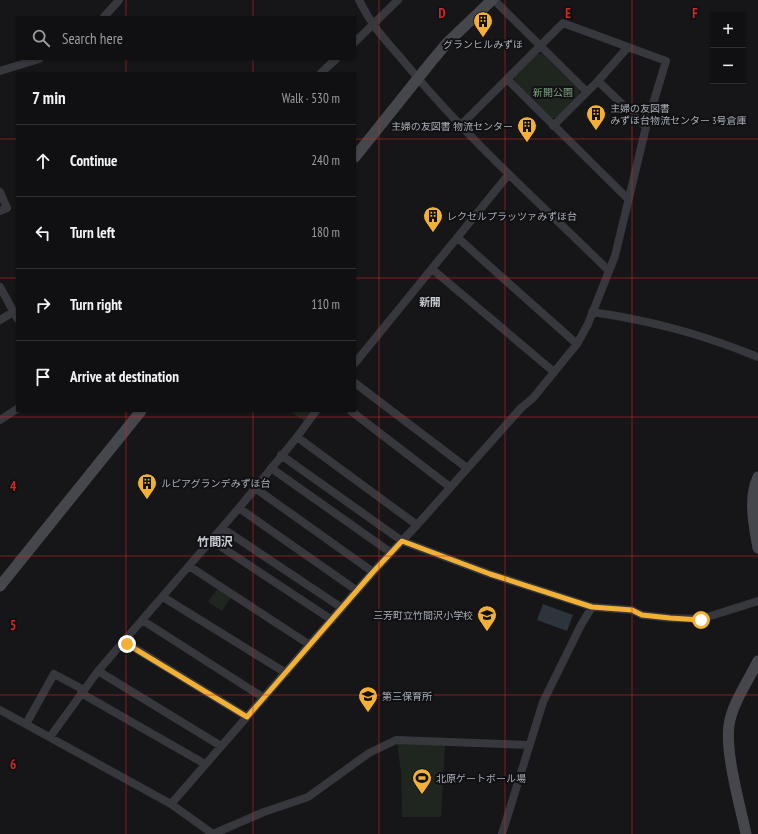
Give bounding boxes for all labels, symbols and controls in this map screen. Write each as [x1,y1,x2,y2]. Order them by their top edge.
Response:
text: D [439,5,446,22]
text: E [565,5,571,22]
text: F [692,5,698,22]
building icon: グランヒルみずほ [472,10,494,38]
map controls [710,12,746,84]
button: + [710,12,746,48]
search box [16,16,356,60]
icon: search [30,27,52,49]
text: Search here [62,29,123,48]
place label: グランヒルみずほ [443,38,523,51]
button: − [710,48,746,84]
park label: 新開公園 [533,86,573,99]
text: 7 min [32,87,66,109]
text: Walk · 530 m [282,90,340,107]
place label: 主婦の友図書 みずほ台物流センター 3号倉庫 [610,102,747,127]
building icon: 主婦の友図書 みずほ台物流センター 3号倉庫 [585,103,607,131]
building icon: 主婦の友図書 物流センター [516,115,538,143]
place label: 主婦の友図書 物流センター [391,120,513,133]
icon: ahead [32,150,54,172]
text: Continue [70,151,117,170]
text: 240 m [311,152,340,169]
building icon: レクセルプラッツァみずほ台 [422,205,444,233]
place label: レクセルプラッツァみずほ台 [447,210,577,223]
icon: left [32,222,54,244]
text: Turn left [70,223,115,242]
text: 180 m [311,224,340,241]
icon: right [32,294,54,316]
text: Turn right [70,295,122,314]
district label: 新開 [419,295,441,309]
text: 110 m [311,296,340,313]
icon: arrive [32,366,54,388]
text: Arrive at destination [70,367,179,386]
building icon: ルピアグランデみずほ台 [136,472,158,500]
place label: ルピアグランデみずほ台 [161,477,271,490]
text: 4 [10,478,17,495]
district label: 竹間沢 [197,534,233,549]
school or university icon: 三芳町立竹間沢小学校 [476,604,498,632]
place label: 三芳町立竹間沢小学校 [373,609,473,622]
route start [692,611,710,629]
text: 5 [10,617,16,634]
route end [118,635,136,653]
school or university icon: 第三保育所 [357,685,379,713]
place label: 第三保育所 [382,690,432,703]
text: 6 [10,756,16,773]
sports icon: 北原ゲートボール場 [411,767,433,795]
place label: 北原ゲートボール場 [436,772,526,785]

